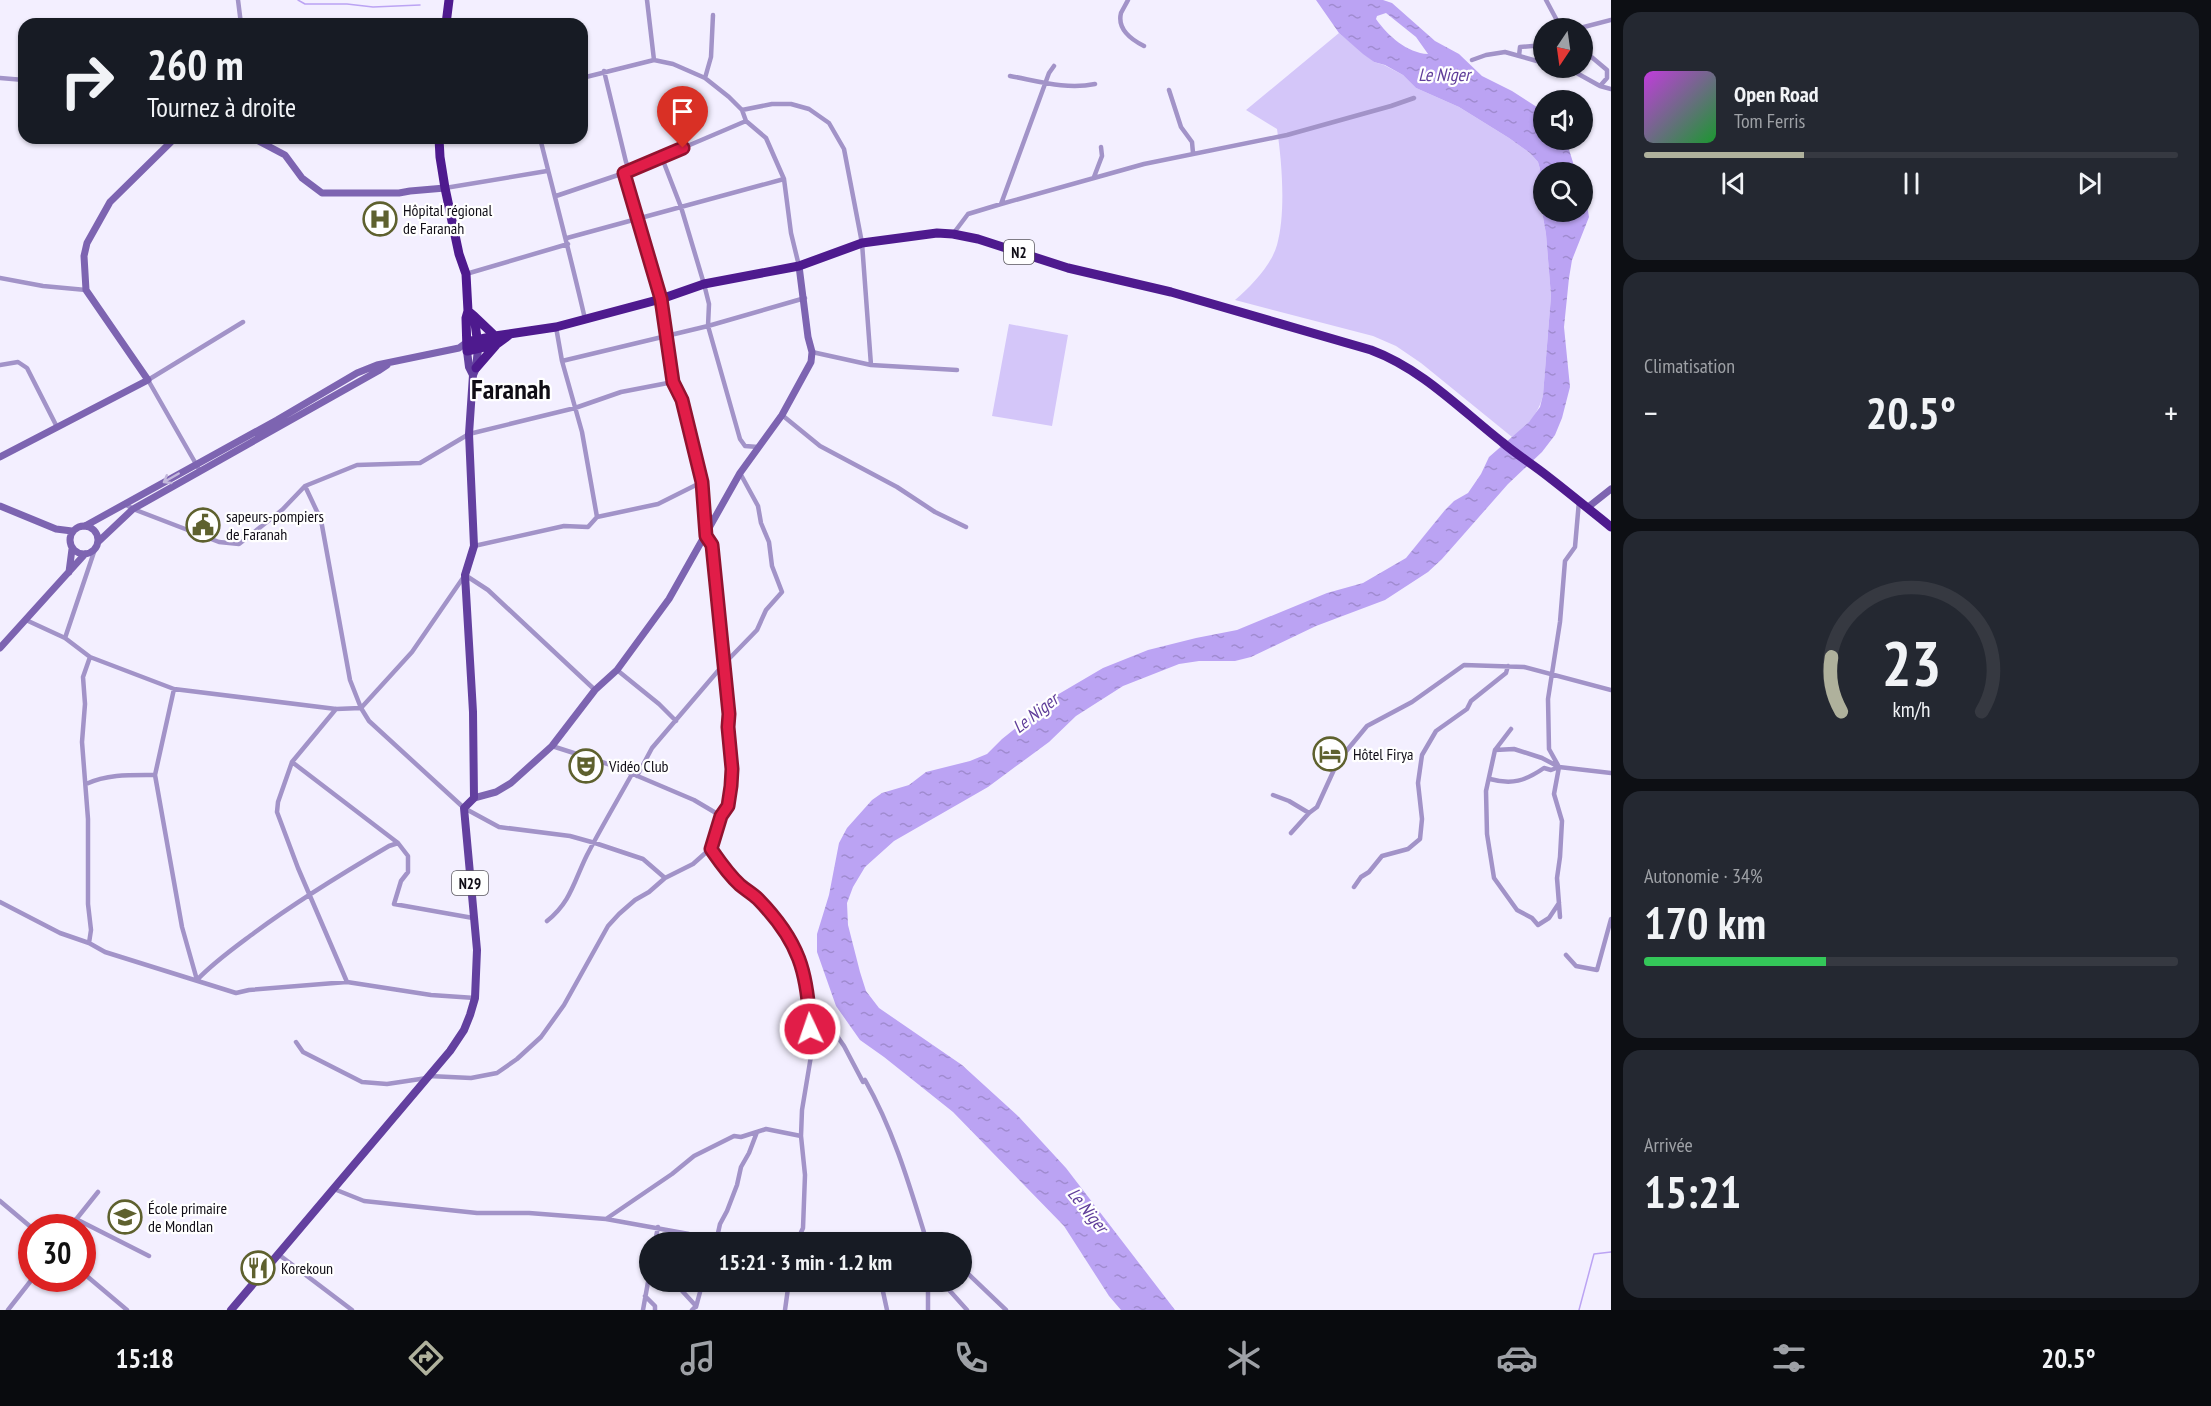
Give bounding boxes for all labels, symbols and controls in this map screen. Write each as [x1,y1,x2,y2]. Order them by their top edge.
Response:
north arrow [1533,18,1593,78]
map controls [1533,18,1593,222]
text: 260 m [147,37,244,92]
icon: right [48,42,126,120]
water label: Le Niger [1418,63,1473,86]
text: Open Road [1734,80,1819,108]
pin [657,86,708,148]
text: Tournez à droite [147,90,296,124]
button: sound [1533,90,1593,150]
icon: arrive [666,95,699,128]
text: Tom Ferris [1734,108,1805,134]
button: search [1533,162,1593,222]
icon: previous [1717,167,1750,200]
icon: pause [1895,167,1928,200]
icon: next [2073,167,2106,200]
place label: Hôpital régional de Faranah [403,200,492,238]
hospital icon: Hôpital régional de Faranah [362,201,398,237]
road number: N2 [1004,240,1034,264]
text: Climatisation [1644,353,1735,379]
district label: Faranah [471,370,551,407]
text: 20.5° [1866,383,1956,441]
text: − [1644,391,1658,434]
text: + [2164,391,2178,434]
one-way arrow [163,472,180,484]
place label: sapeurs-pompiers de Faranah [226,506,324,544]
public building icon: sapeurs-pompiers de Faranah [185,507,221,543]
text: 23 [1881,622,1941,703]
water label: Le Niger [1008,686,1065,738]
text: km/h [1892,695,1930,723]
hotel icon: Hôtel Firya [1312,736,1348,772]
place label: Hôtel Firya [1353,744,1413,764]
theatre icon: Vidéo Club [568,748,604,784]
place label: Vidéo Club [608,756,669,776]
text: Autonomie · 34% [1644,863,1763,889]
road number: N29 [452,871,488,895]
text: 170 km [1644,893,1766,951]
position arrow [778,997,842,1061]
text: Arrivée [1644,1132,1693,1158]
text: 15:21 [1644,1162,1741,1220]
water label: Le Niger [1063,1183,1115,1240]
place label: École primaire de Mondlan [148,1198,227,1236]
school or university icon: École primaire de Mondlan [107,1199,143,1235]
speed limit sign: 30 [18,1214,96,1292]
text: 15:21 · 3 min · 1.2 km [719,1248,892,1276]
restaurant icon: Korekoun [240,1250,276,1286]
place label: Korekoun [281,1258,333,1278]
icon: directions [405,1337,447,1379]
icon: music [677,1337,719,1379]
icon: phone [950,1337,992,1379]
icon: climate [1223,1337,1265,1379]
icon: car [1496,1337,1538,1379]
icon: filters [1768,1337,1810,1379]
text: 15:18 [115,1341,174,1375]
text: 20.5° [2041,1341,2096,1375]

